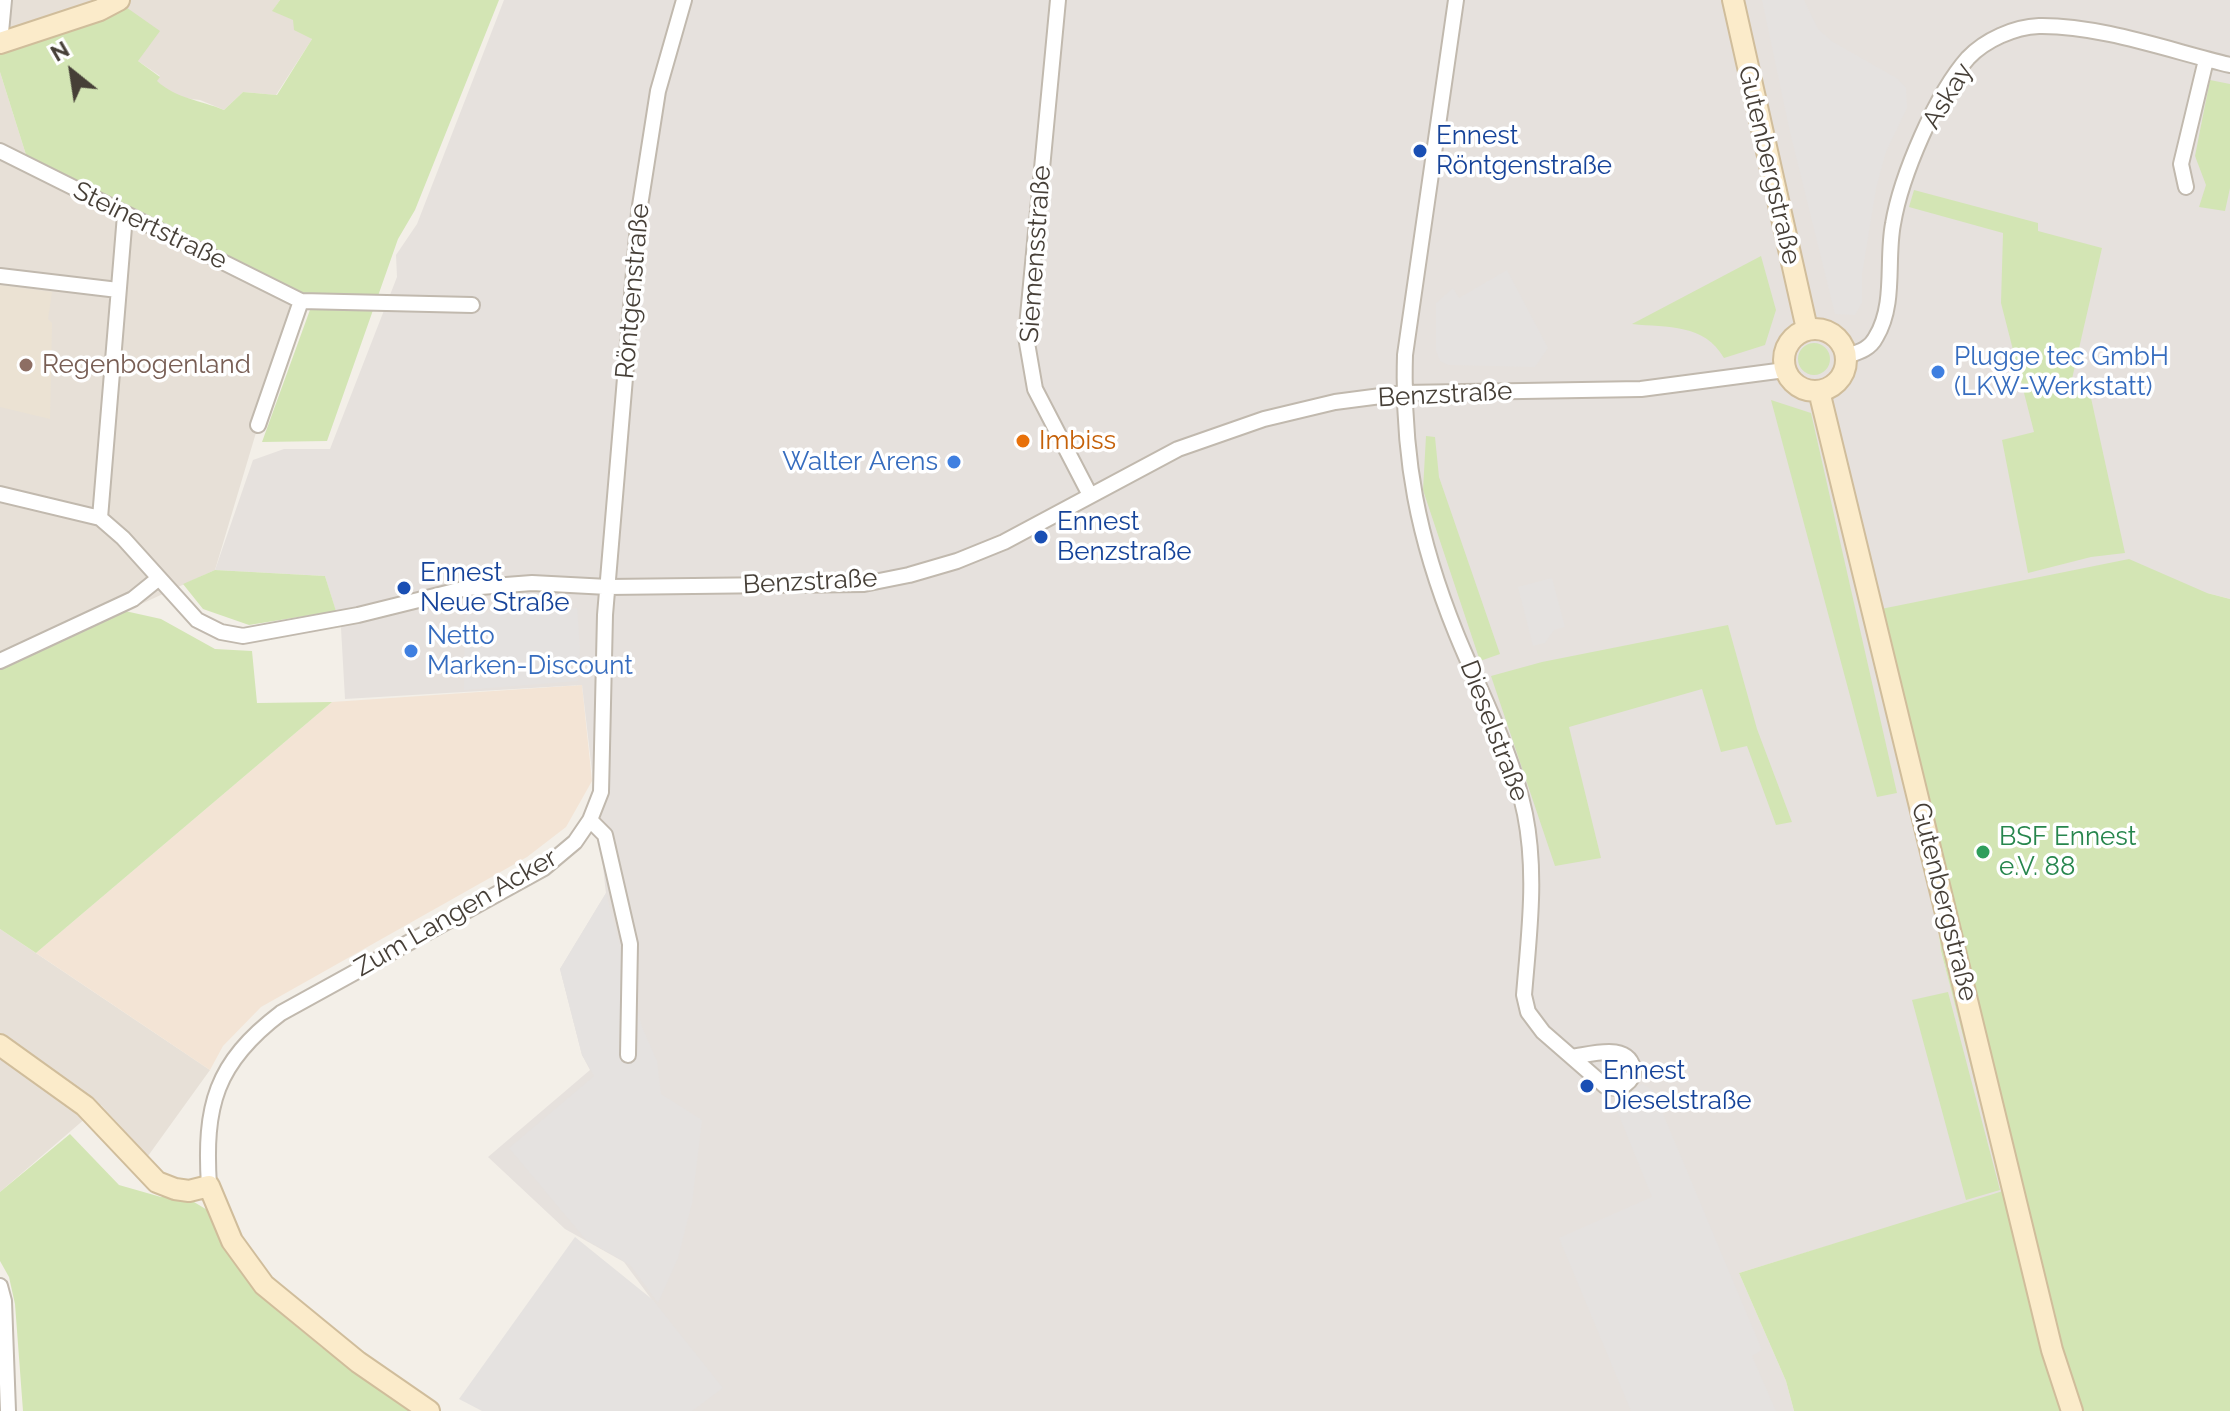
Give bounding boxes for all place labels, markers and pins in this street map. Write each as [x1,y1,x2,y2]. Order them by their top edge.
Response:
place label: Ennest Röntgenstraße [1436,120,1612,182]
marker: Ennest Röntgenstraße [1411,142,1429,160]
place label: Plugge tec GmbH (LKW-Werkstatt) [1954,341,2169,402]
place label: Regenbogenland [42,349,251,381]
marker: Regenbogenland [17,356,35,374]
marker: Plugge tec GmbH (LKW-Werkstatt) [1929,363,1947,381]
place label: Imbiss [1039,425,1116,457]
marker: Imbiss [1014,432,1032,450]
place label: Walter Arens [782,446,938,478]
marker: Walter Arens [945,453,963,471]
place label: Ennest Benzstraße [1057,506,1192,568]
marker: Ennest Benzstraße [1032,528,1050,546]
place label: Ennest Neue Straße [420,557,570,618]
marker: Ennest Neue Straße [395,579,413,597]
place label: Netto Marken-Discount [427,620,633,682]
marker: Netto Marken-Discount [402,642,420,660]
place label: BSF Ennest e.V. 88 [1999,821,2137,882]
marker: BSF Ennest e.V. 88 [1974,843,1992,861]
place label: Ennest Dieselstraße [1603,1055,1752,1116]
marker: Ennest Dieselstraße [1578,1077,1596,1095]

